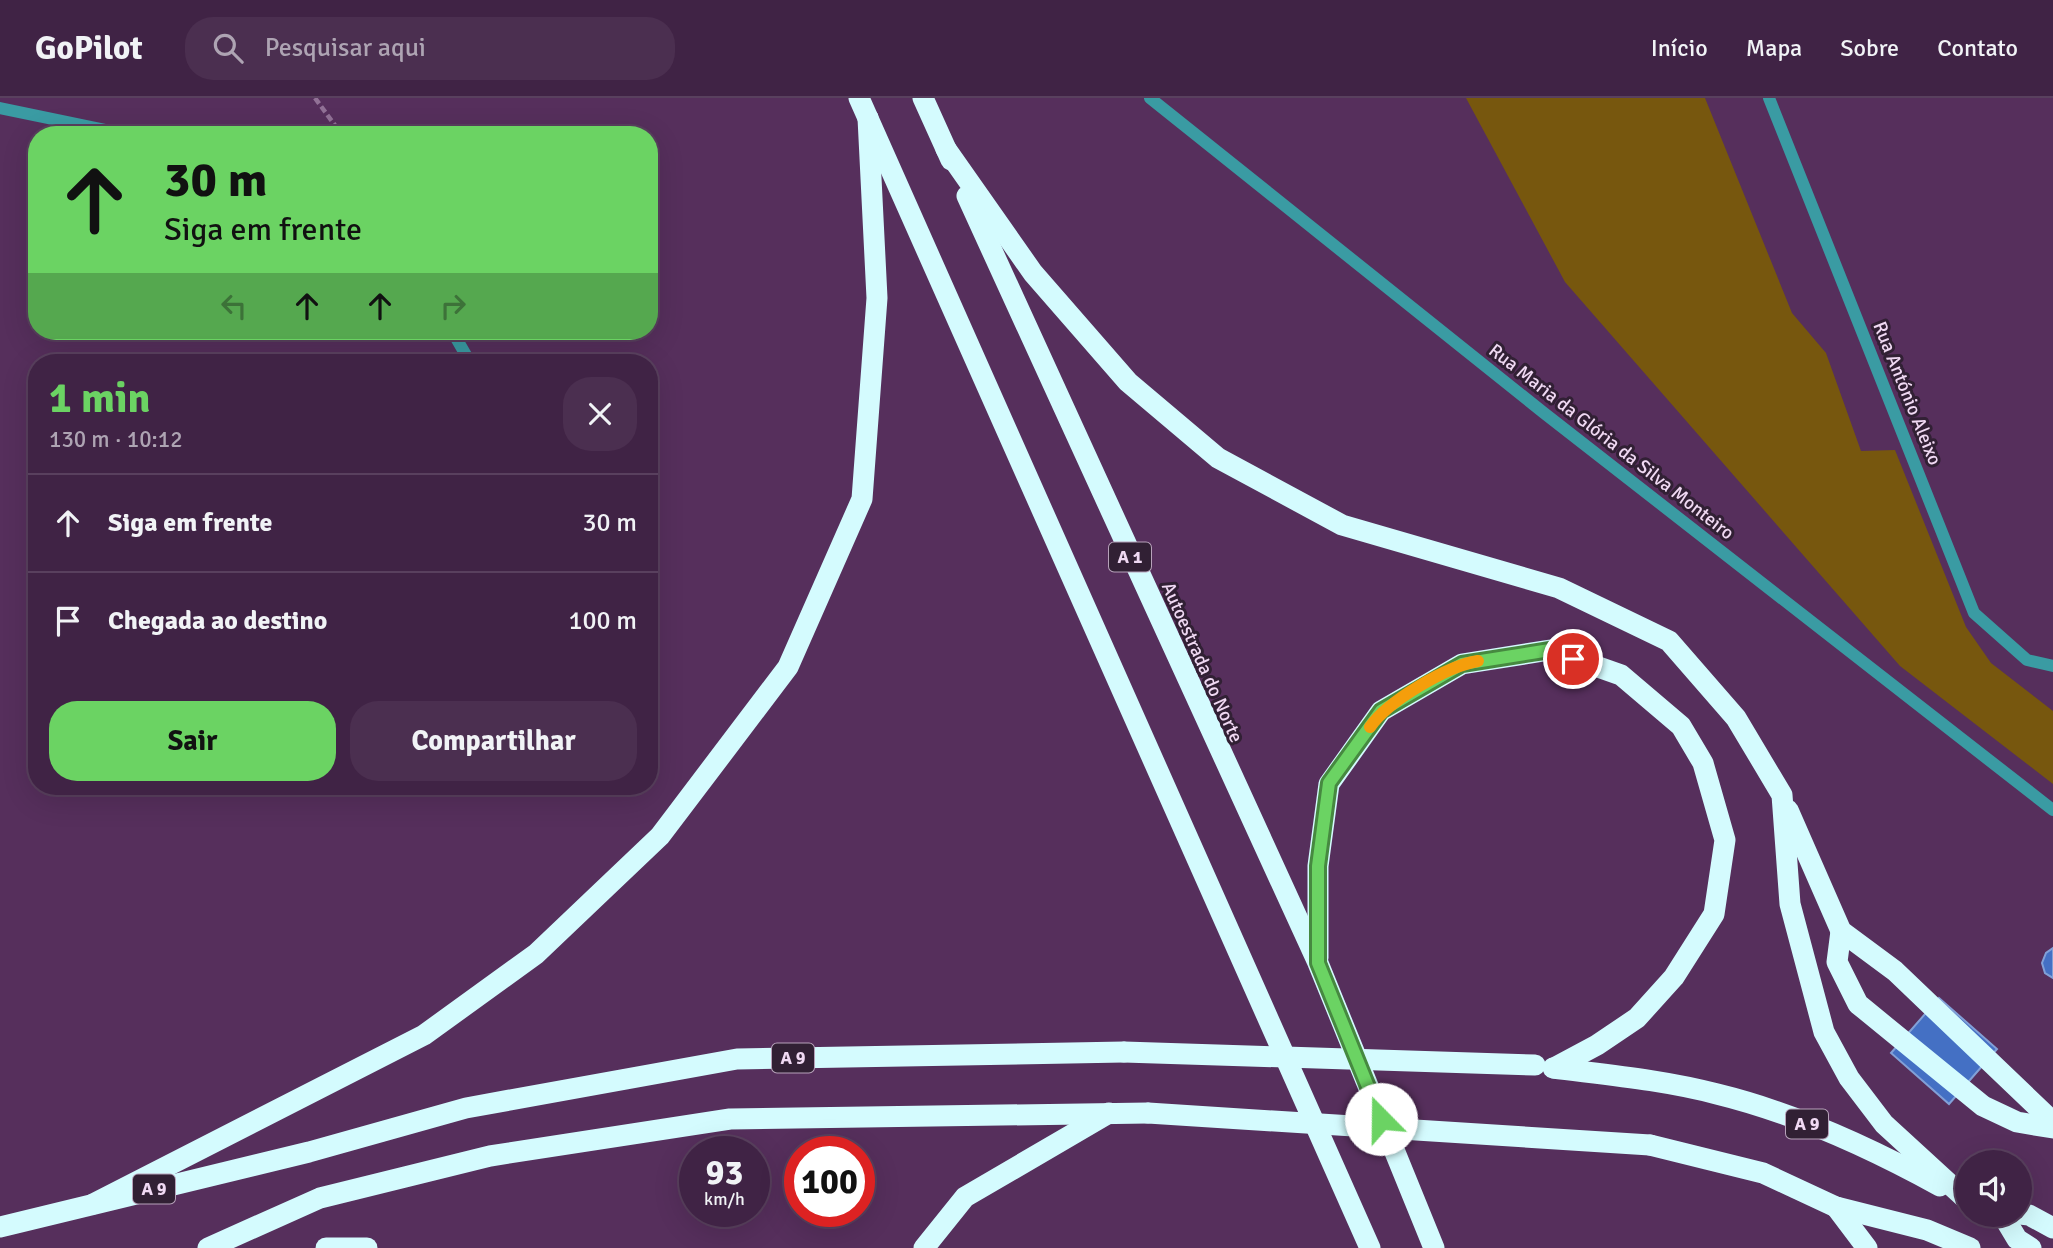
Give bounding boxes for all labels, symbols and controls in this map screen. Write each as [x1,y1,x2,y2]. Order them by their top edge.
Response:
search box [185,17,675,80]
text: GoPilot [35,28,143,69]
icon: search [209,29,247,67]
text: Pesquisar aqui [265,32,426,64]
text: Início [1651,33,1708,63]
text: Mapa [1746,33,1802,63]
text: Sobre [1840,33,1899,63]
text: Contato [1937,33,2018,63]
text: 30 m [164,150,267,210]
icon: ahead [49,154,140,245]
text: Siga em frente [164,210,362,249]
icon: left [215,287,253,325]
icon: ahead [288,287,326,325]
icon: ahead [361,287,399,325]
icon: right [434,287,472,325]
street label: Rua António Aleixo [1867,318,1947,469]
street label: Rua Maria da Glória da Silva Monteiro [1484,339,1739,545]
text: 1 min [49,373,150,424]
button: close [563,377,637,451]
text: 130 m · 10:12 [49,425,183,454]
icon: ahead [49,504,87,542]
text: Siga em frente [108,507,272,539]
text: 30 m [582,507,637,539]
road number: A 1 [1109,542,1151,572]
street label: Autoestrada do Norte [1156,578,1248,746]
icon: arrive [49,602,87,640]
text: Chegada ao destino [108,605,327,637]
text: 100 m [568,605,637,637]
pin [1543,629,1603,689]
icon: arrive [1554,640,1592,678]
button: Sair [49,701,336,781]
button: Compartilhar [350,701,637,781]
road number: A 9 [772,1043,814,1072]
position arrow [1344,1082,1418,1156]
road number: A 9 [1786,1110,1828,1139]
speed limit sign: 100 [784,1136,875,1227]
map controls [1955,1150,2032,1227]
button: sound [1955,1150,2032,1227]
text: 93 [706,1151,743,1194]
road number: A 9 [133,1174,175,1204]
text: km/h [704,1188,745,1210]

